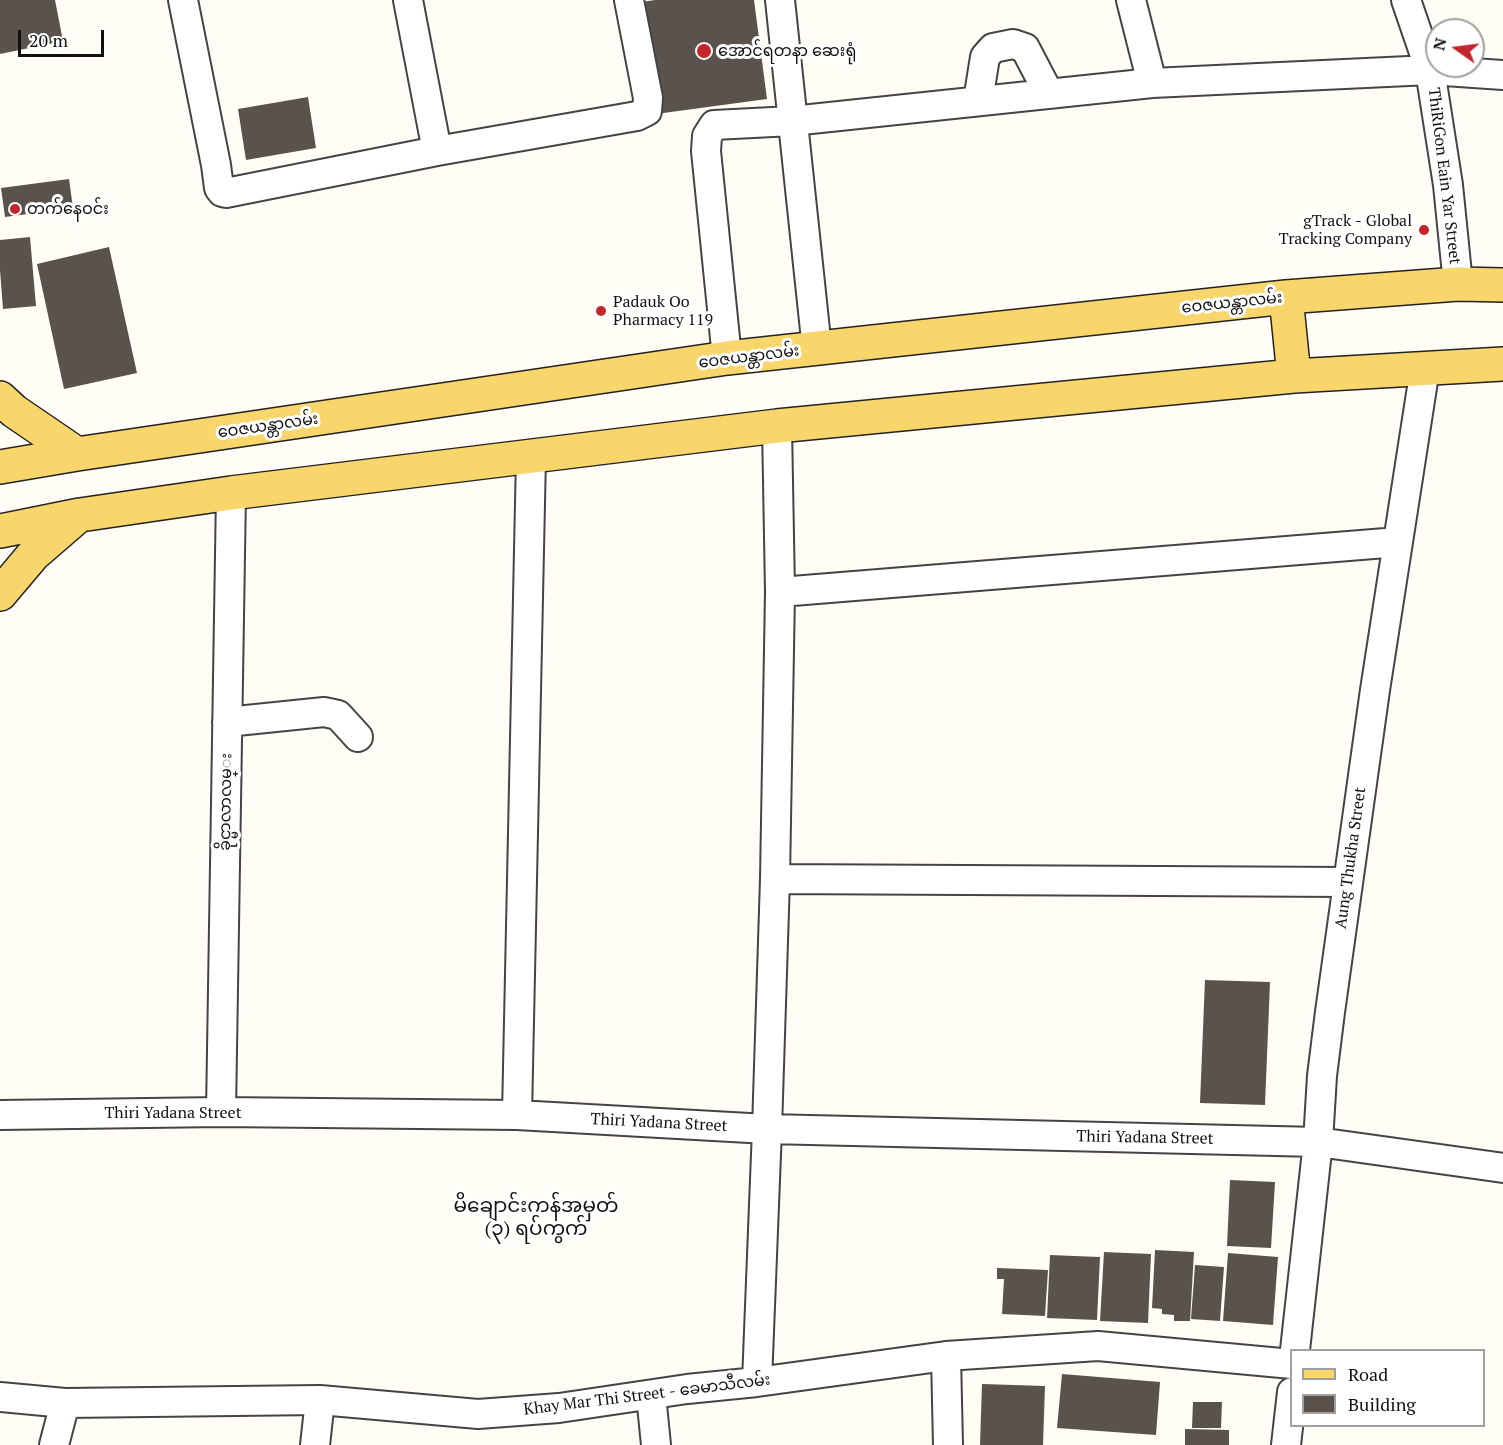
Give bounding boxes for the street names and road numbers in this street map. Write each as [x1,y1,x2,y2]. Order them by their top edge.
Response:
street label: ThiRiGon Eain Yar Street [1424,87,1464,265]
street label: ဝေဇယန္တာလမ်း [1181,288,1283,318]
street label: ဝေဇယန္တာလမ်း [698,341,800,373]
street label: ဝေဇယန္တာလမ်း [216,409,320,443]
street label: ခိုင္မာလာလမ္း [216,753,236,851]
street label: Aung Thukha Street [1332,786,1370,930]
street label: Thiri Yadana Street [104,1103,242,1123]
street label: Thiri Yadana Street [590,1110,728,1136]
street label: Thiri Yadana Street [1076,1127,1214,1149]
street label: Khay Mar Thi Street - ခေမာသီလမ်း [523,1370,771,1420]

